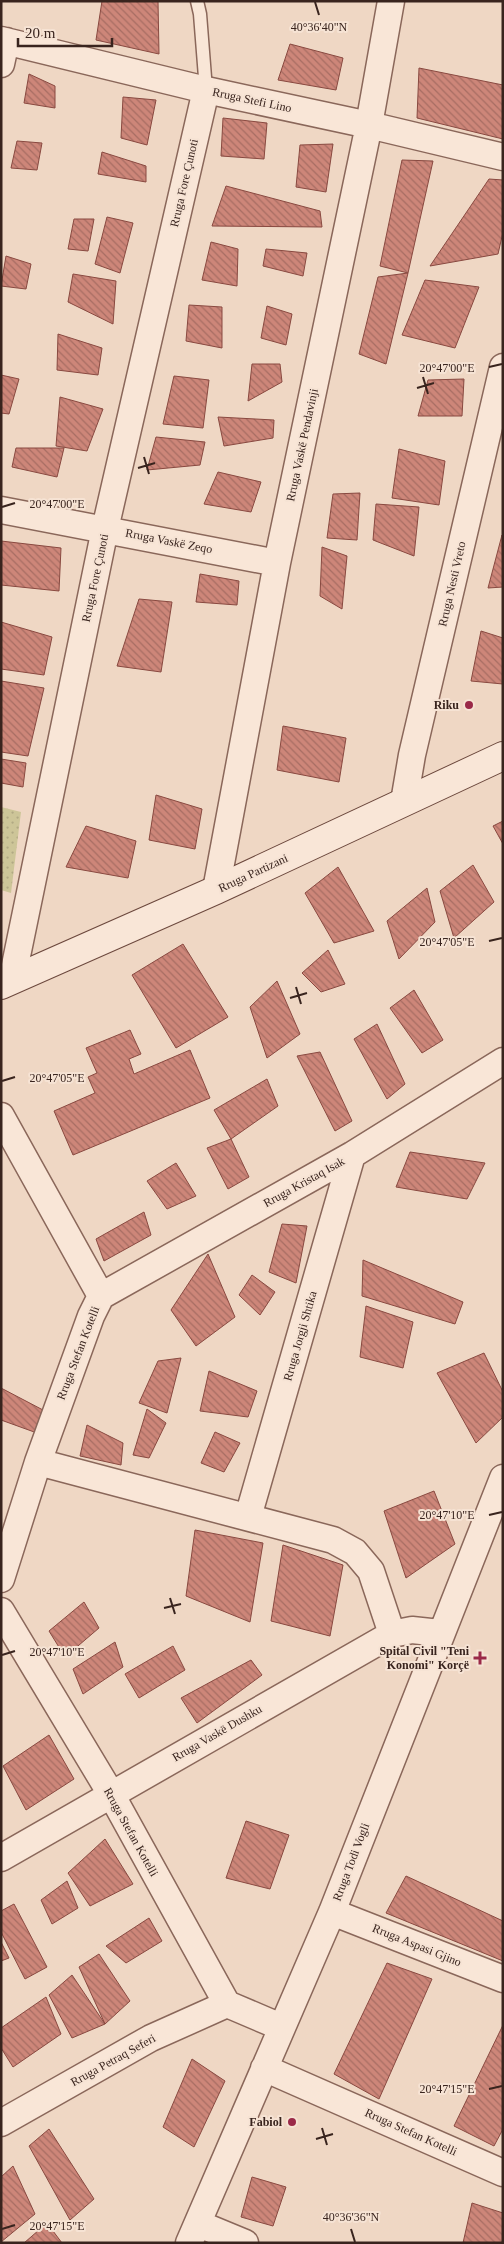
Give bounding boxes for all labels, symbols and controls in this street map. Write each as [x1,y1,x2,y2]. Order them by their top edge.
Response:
scale bar [18,15,111,47]
text: 40°36'40"N [291,20,348,34]
text: 20 m [25,25,56,41]
street label: Rruga Stefi Lino [211,85,293,115]
street label: Rruga Fore Çunoti [167,137,201,228]
text: 20°47'00"E [419,361,475,375]
street label: Rruga Vaskë Pendavinji [283,387,321,503]
text: 20°47'00"E [29,497,85,511]
street label: Rruga Vaskë Zeqo [124,526,214,556]
street label: Rruga Fore Çunoti [79,532,111,623]
street label: Rruga Nesti Vreto [435,540,469,628]
place label: Riku [434,698,459,712]
marker: Riku [463,699,475,711]
street label: Rruga Partizani [216,851,291,895]
text: 20°47'05"E [419,935,475,949]
text: 20°47'05"E [29,1071,85,1085]
street label: Rruga Kristaq Isak [261,1154,347,1210]
street label: Rruga Jorgji Shtika [280,1289,320,1383]
street label: Rruga Stefan Kotelli [54,1304,103,1402]
text: 20°47'10"E [419,1508,475,1522]
place label: Spital Civil "Teni Konomi" Korçë [379,1644,470,1672]
text: 20°47'10"E [29,1645,85,1659]
marker: Spital Civil "Teni Konomi" Korçë [473,1651,487,1665]
street label: Rruga Vaskë Dushku [170,1702,264,1764]
street label: Rruga Stefan Kotelli [101,1785,162,1879]
street label: Rruga Todi Vogli [330,1820,373,1903]
street label: Rruga Aspasi Gjino [370,1921,464,1969]
street label: Rruga Petraq Seferi [68,2031,158,2089]
text: 20°47'15"E [419,2082,475,2096]
street label: Rruga Stefan Kotelli [363,2105,460,2159]
place label: Fabiol [249,2115,283,2129]
marker: Fabiol [286,2116,298,2128]
text: 40°36'36"N [323,2210,380,2224]
text: 20°47'15"E [29,2219,85,2233]

